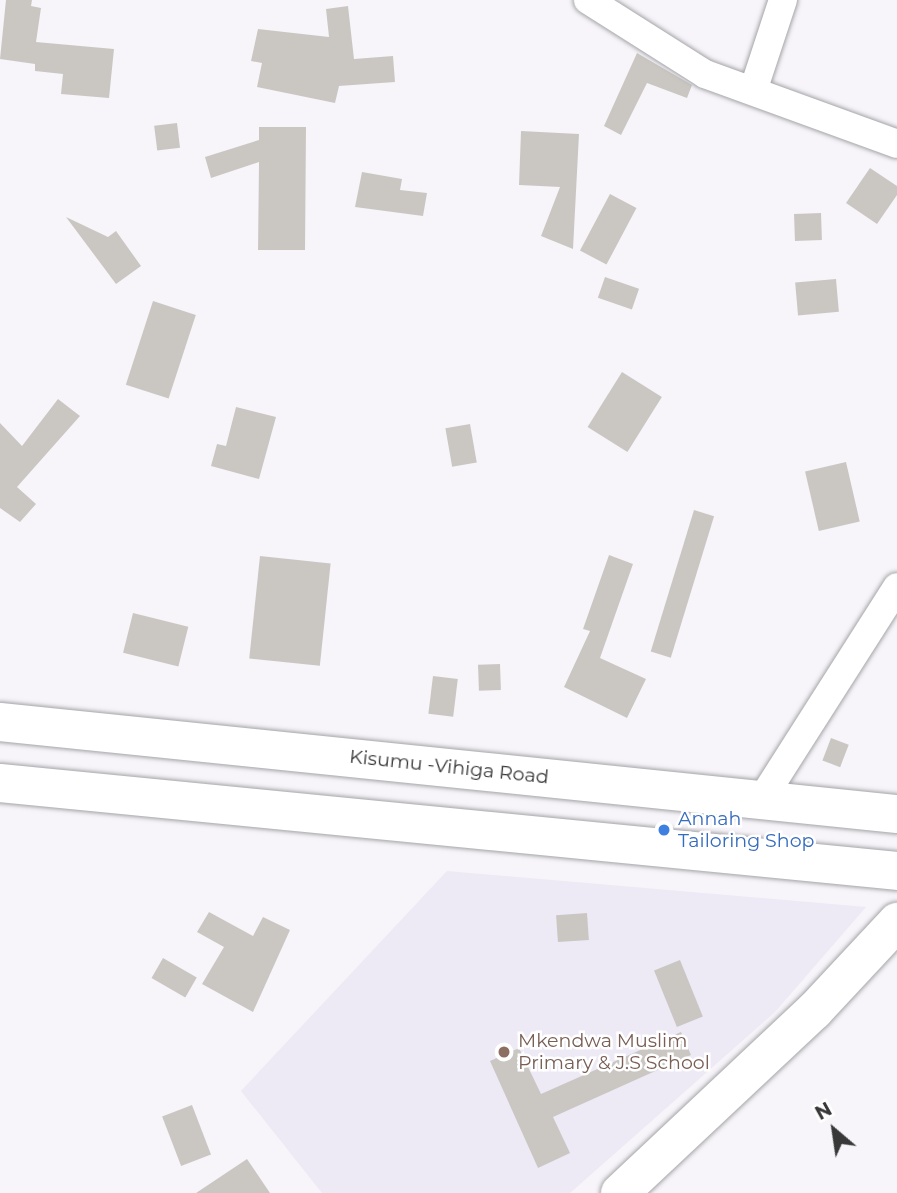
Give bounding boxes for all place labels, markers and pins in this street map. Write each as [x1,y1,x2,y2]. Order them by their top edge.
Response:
place label: Annah Tailoring Shop [678,808,814,852]
marker: Annah Tailoring Shop [656,822,672,838]
place label: Mkendwa Muslim Primary & J.S School [518,1030,710,1074]
marker: Mkendwa Muslim Primary & J.S School [496,1044,512,1060]

